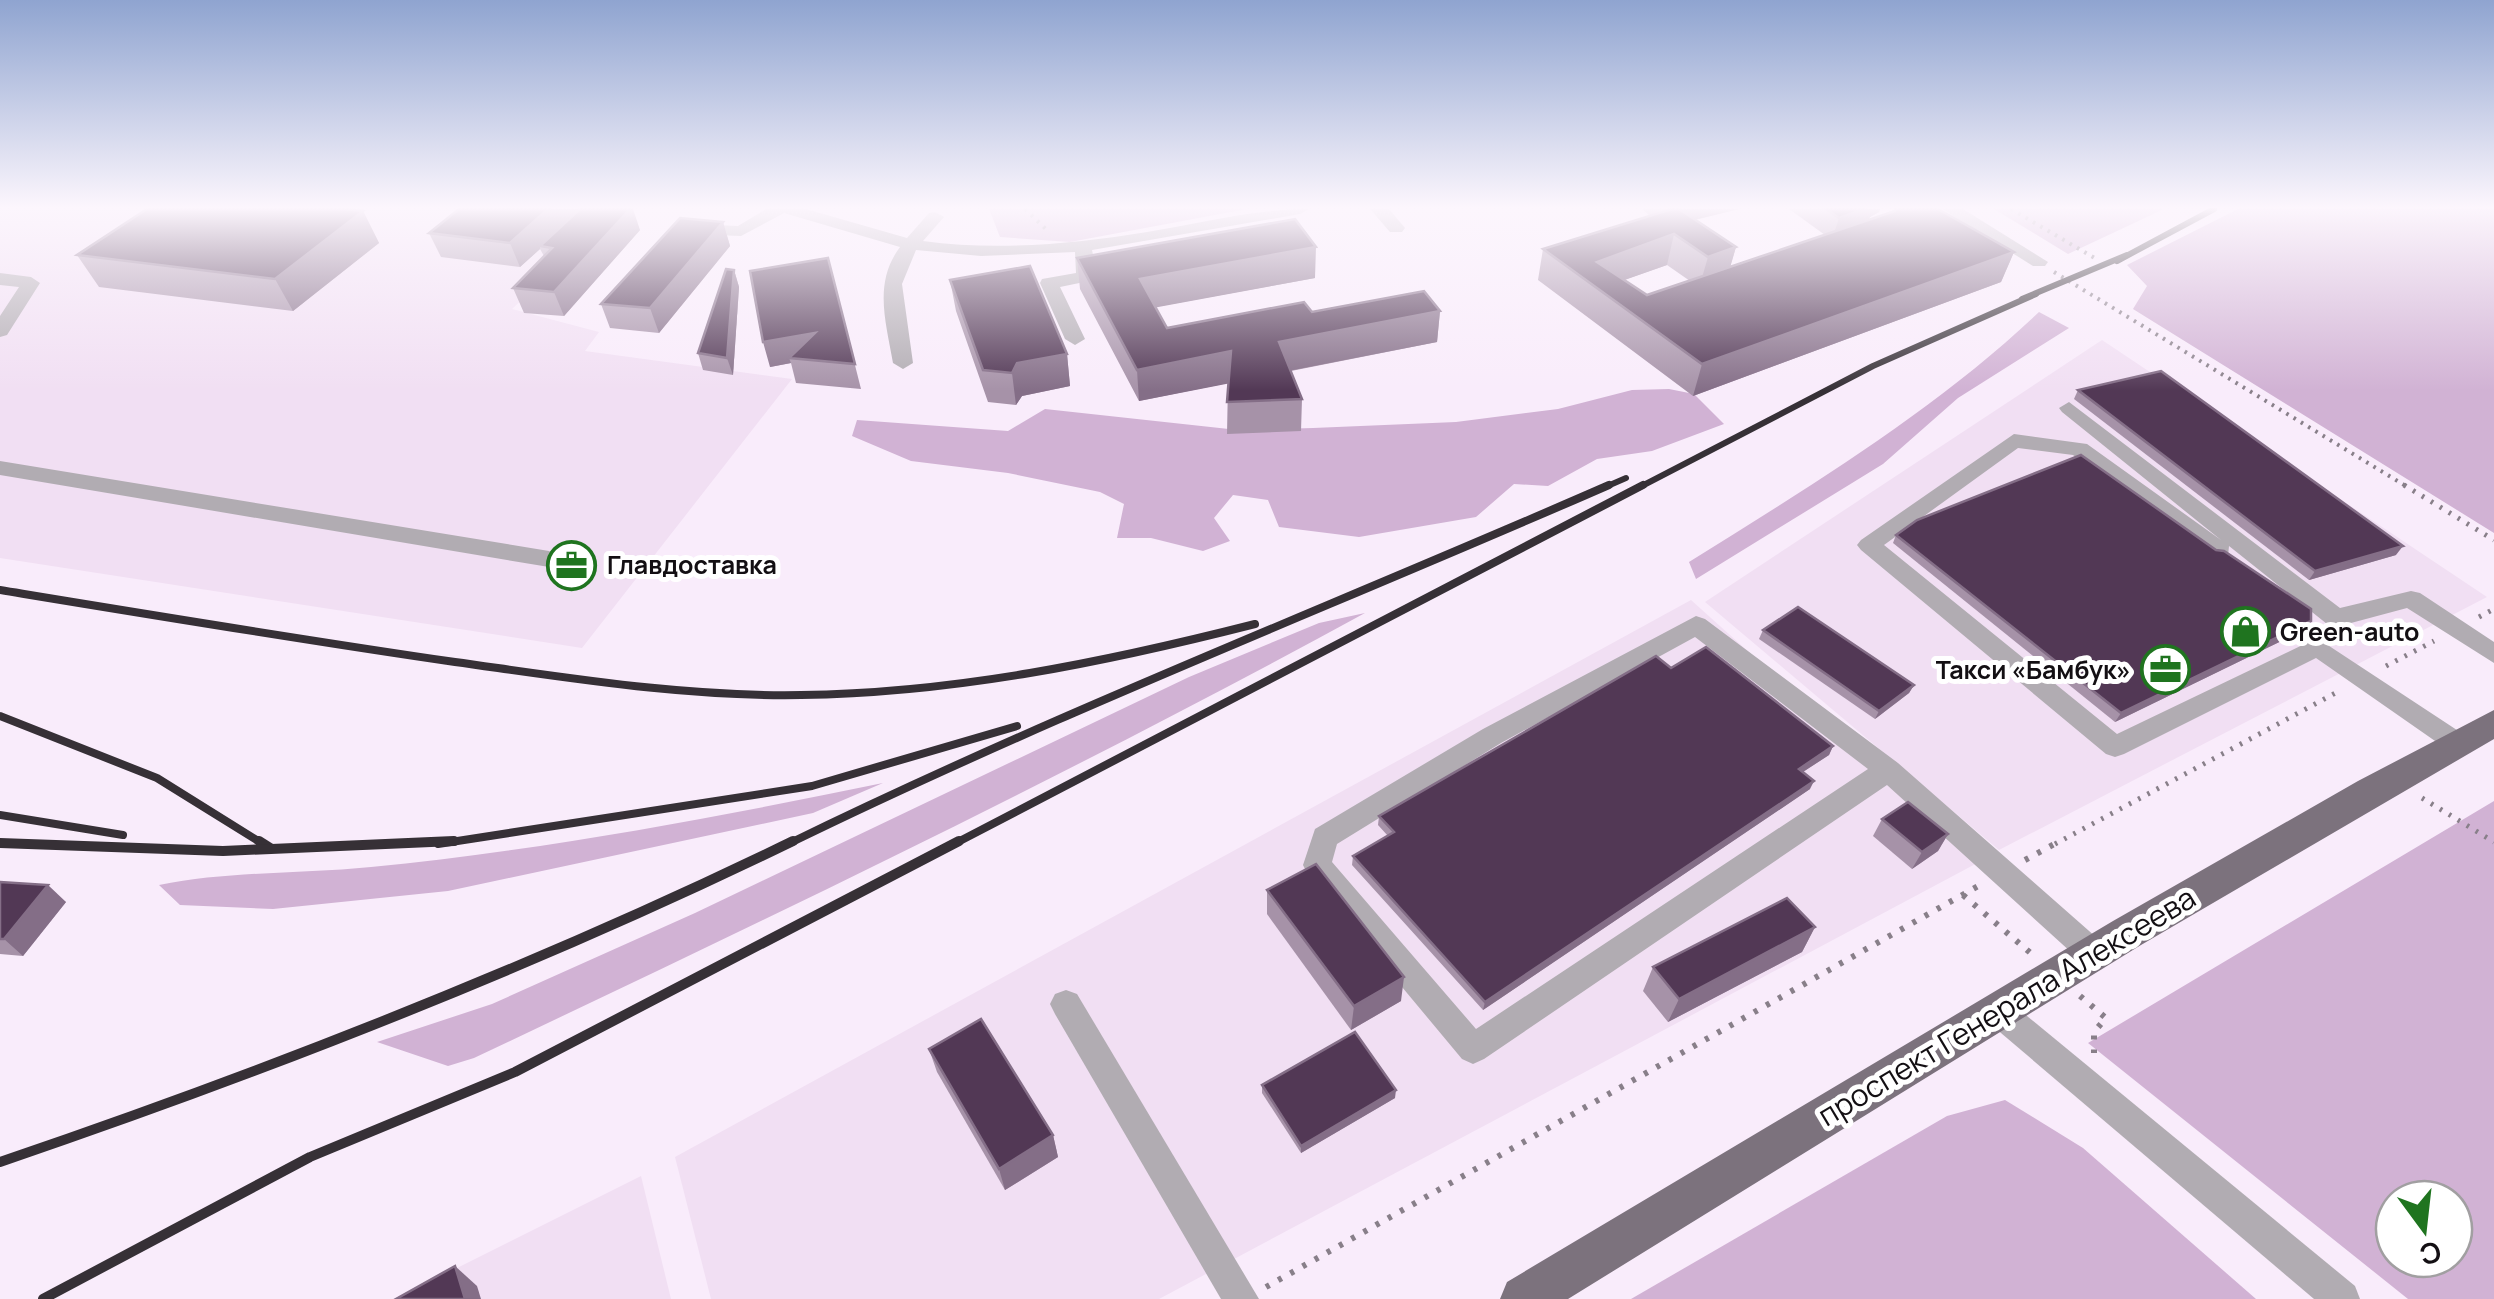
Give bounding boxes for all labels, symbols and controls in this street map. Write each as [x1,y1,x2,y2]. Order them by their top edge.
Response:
office icon: Главдоставка [546,539,598,591]
place label: Главдоставка [607,547,777,582]
shop icon: Green-auto [2219,606,2271,658]
place label: Green-auto [2280,614,2420,649]
office icon: Такси «Бамбук» [2140,644,2192,696]
place label: Такси «Бамбук» [1936,652,2131,687]
street label: проспект Генерала Алексеева [1810,876,2203,1135]
north arrow [2374,1179,2474,1279]
text: С [2416,1233,2446,1275]

